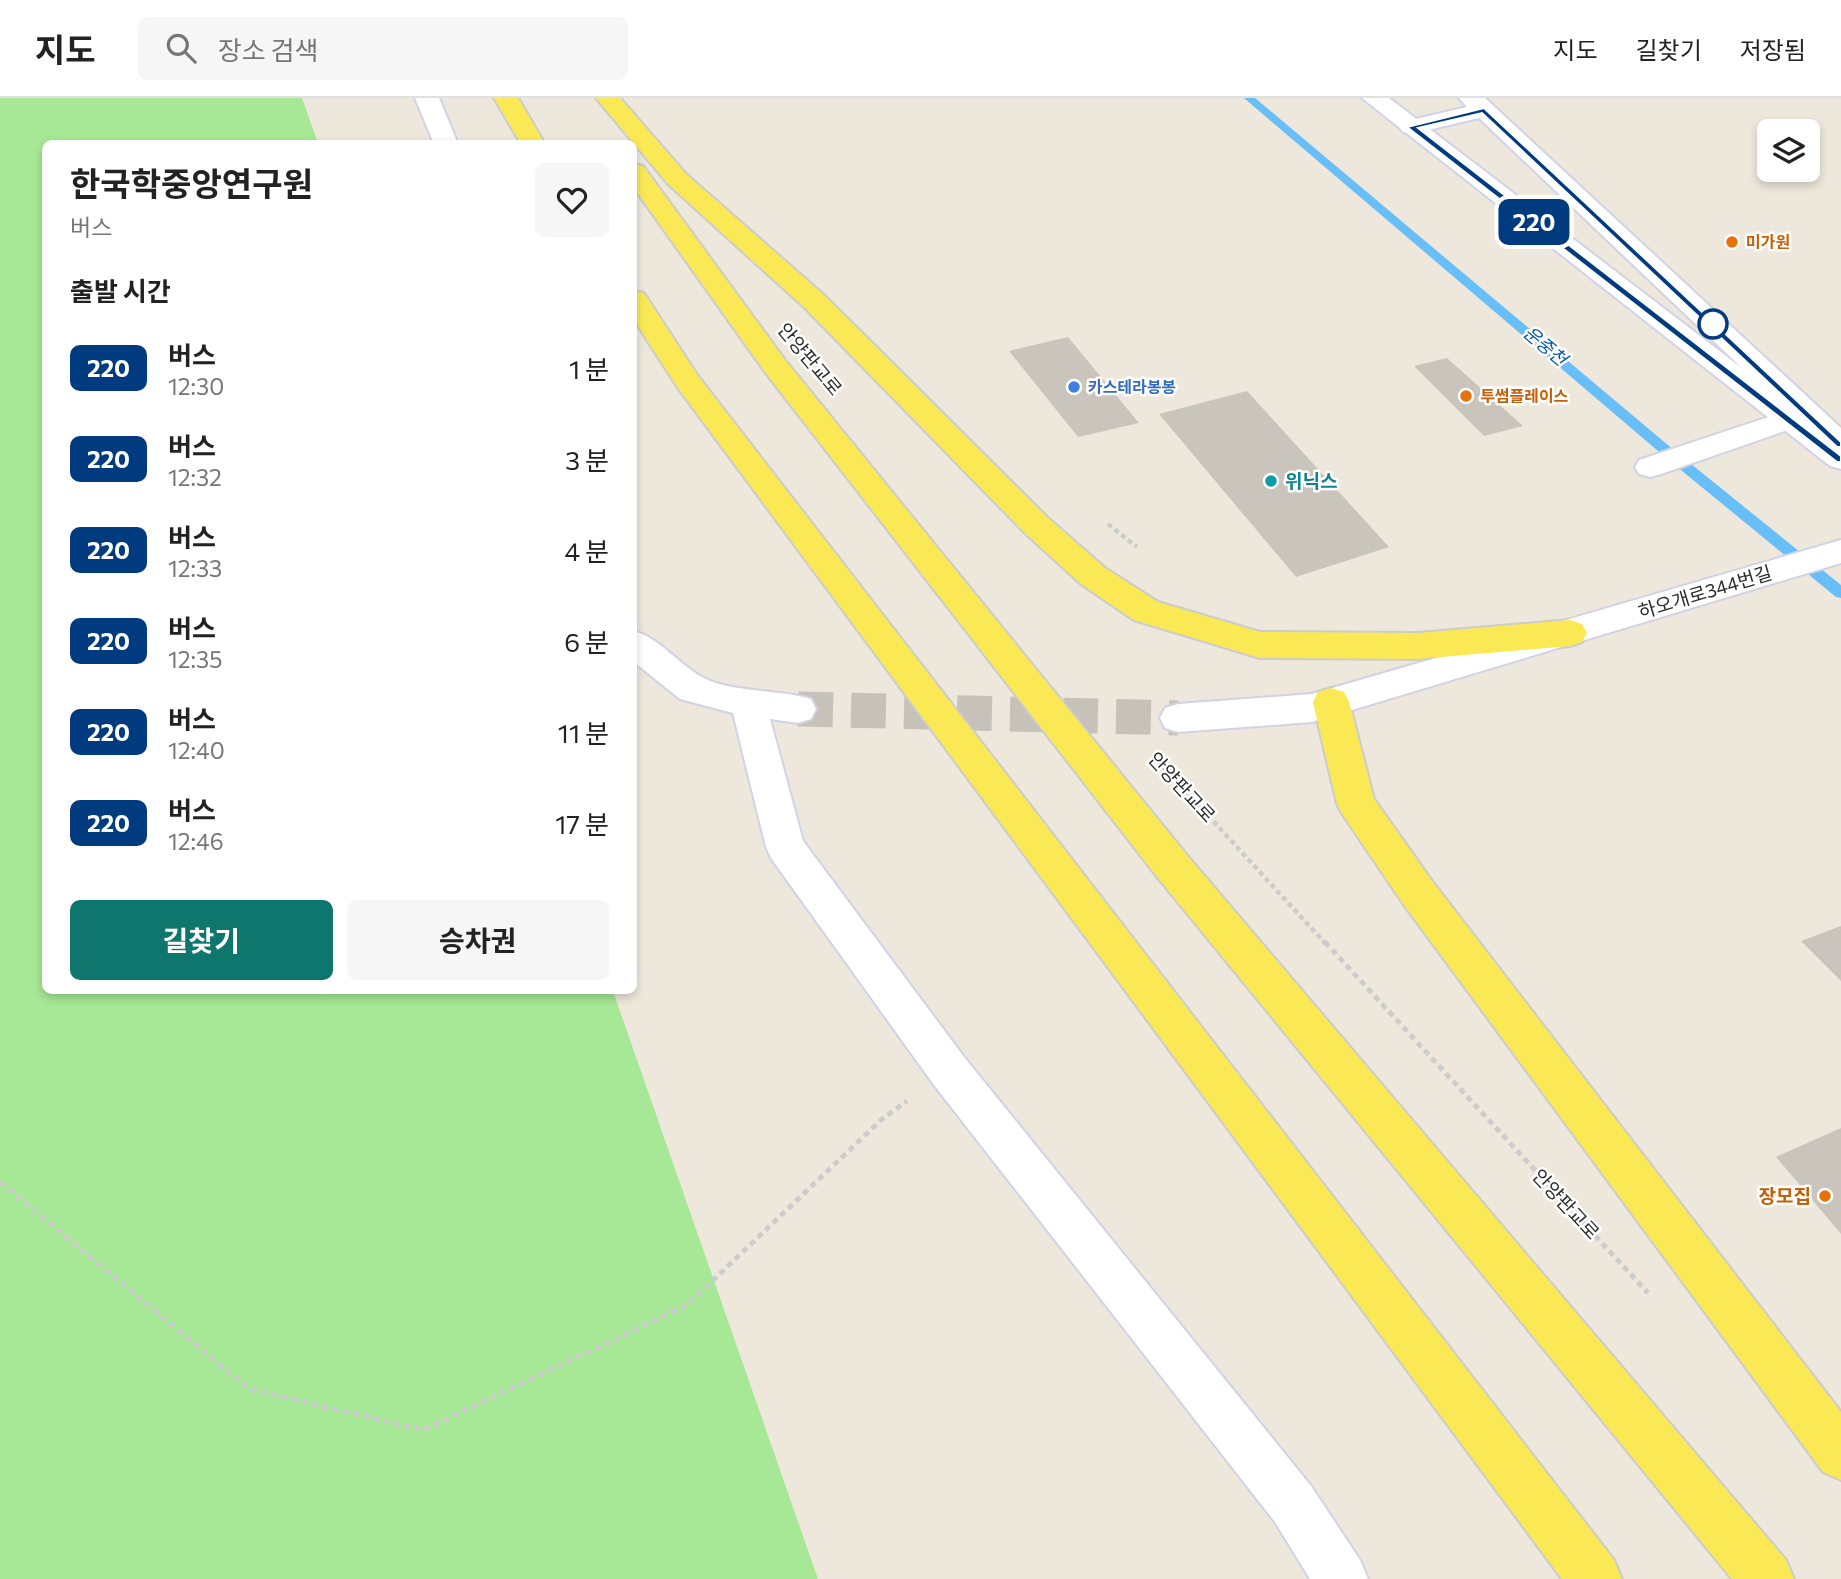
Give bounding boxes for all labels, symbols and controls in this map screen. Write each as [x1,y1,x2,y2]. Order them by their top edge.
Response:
search box [138,17,628,80]
text: 지도 [35,28,96,69]
icon: search [162,29,200,67]
text: 장소 검색 [218,34,318,65]
text: 지도 [1553,35,1598,64]
text: 길찾기 [1636,35,1702,64]
text: 저장됨 [1740,35,1806,64]
map controls [1757,119,1820,182]
button: layers [1757,119,1820,182]
text: 한국학중앙연구원 [70,162,313,203]
button: heart [535,163,609,237]
line badge: 220 [1494,199,1574,245]
text: 220 [1512,207,1556,236]
text: 버스 [70,213,112,241]
place label: 미가원 [1746,232,1790,251]
marker: 미가원 [1724,234,1740,250]
text: 출발 시간 [70,275,171,306]
unlabelled marker [1698,309,1728,339]
street label: 안양판교로 [773,318,847,400]
water label: 운중천 [1520,321,1574,371]
text: 버스 [168,339,216,370]
text: 220 [87,353,130,382]
text: 1 분 [569,353,609,384]
text: 12:30 [168,372,224,400]
place label: 카스테라봉봉 [1088,377,1176,396]
marker: 카스테라봉봉 [1066,379,1082,395]
place label: 투썸플레이스 [1480,386,1569,405]
marker: 투썸플레이스 [1458,388,1474,404]
text: 버스 [168,430,216,461]
text: 220 [87,444,130,473]
text: 3 분 [565,444,609,475]
text: 12:32 [168,463,222,491]
place label: 위닉스 [1285,469,1337,492]
marker: 위닉스 [1263,473,1279,489]
text: 버스 [168,521,216,552]
text: 220 [87,535,130,564]
text: 4 분 [565,535,609,566]
text: 12:33 [168,554,222,582]
street label: 하오개로344번길 [1635,560,1774,623]
text: 버스 [168,612,216,643]
text: 220 [87,626,130,655]
text: 6 분 [564,626,609,657]
text: 12:35 [168,645,222,673]
text: 버스 [168,703,216,734]
text: 220 [87,717,130,746]
text: 11 분 [558,717,609,748]
text: 12:40 [168,736,225,764]
street label: 안양판교로 [1144,747,1221,826]
text: 버스 [168,794,216,825]
text: 220 [87,808,130,837]
text: 17 분 [555,808,609,839]
text: 12:46 [168,827,224,855]
button: 길찾기 [70,900,333,980]
button: 승차권 [347,900,609,980]
street label: 안양판교로 [1528,1164,1605,1243]
place label: 장모집 [1759,1184,1811,1207]
marker: 장모집 [1817,1188,1833,1204]

